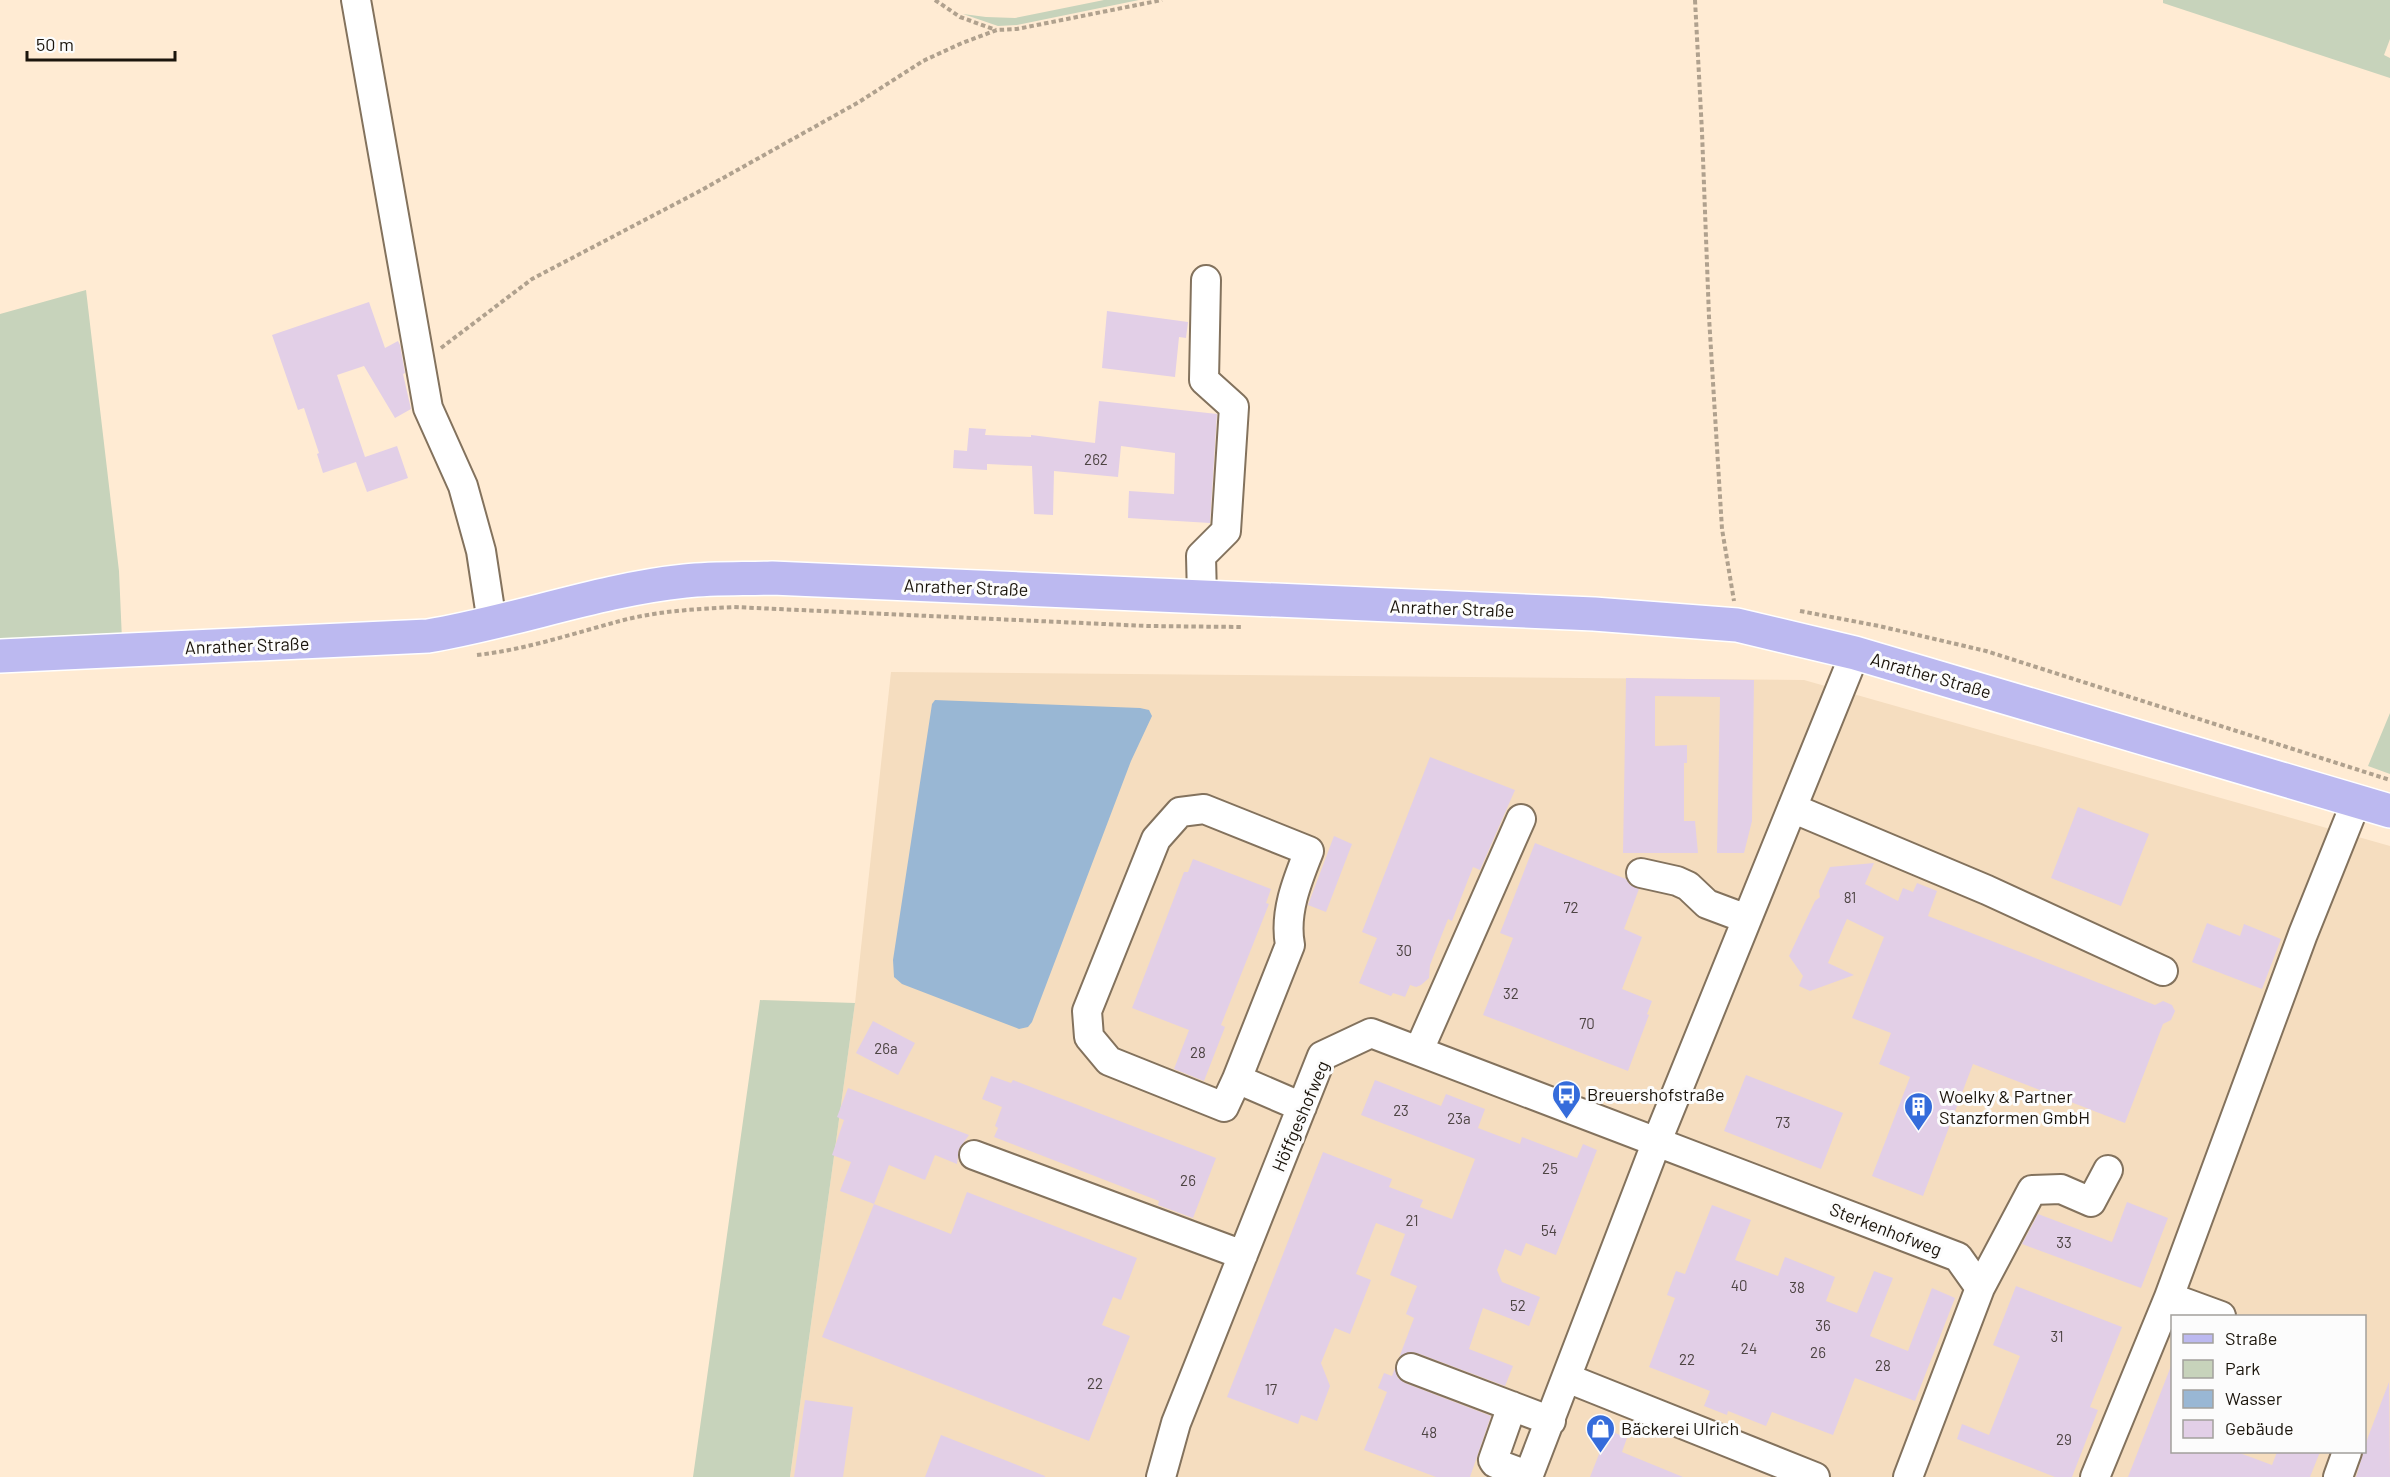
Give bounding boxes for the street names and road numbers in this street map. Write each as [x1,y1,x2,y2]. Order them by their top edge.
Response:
street label: Anrather Straße [903,574,1029,600]
street label: Anrather Straße [1389,595,1515,621]
street label: Anrather Straße [184,632,310,658]
street label: Anrather Straße [1868,647,1994,703]
street label: Höffgeshofweg [1267,1057,1333,1175]
street label: Sterkenhofweg [1827,1198,1945,1260]

